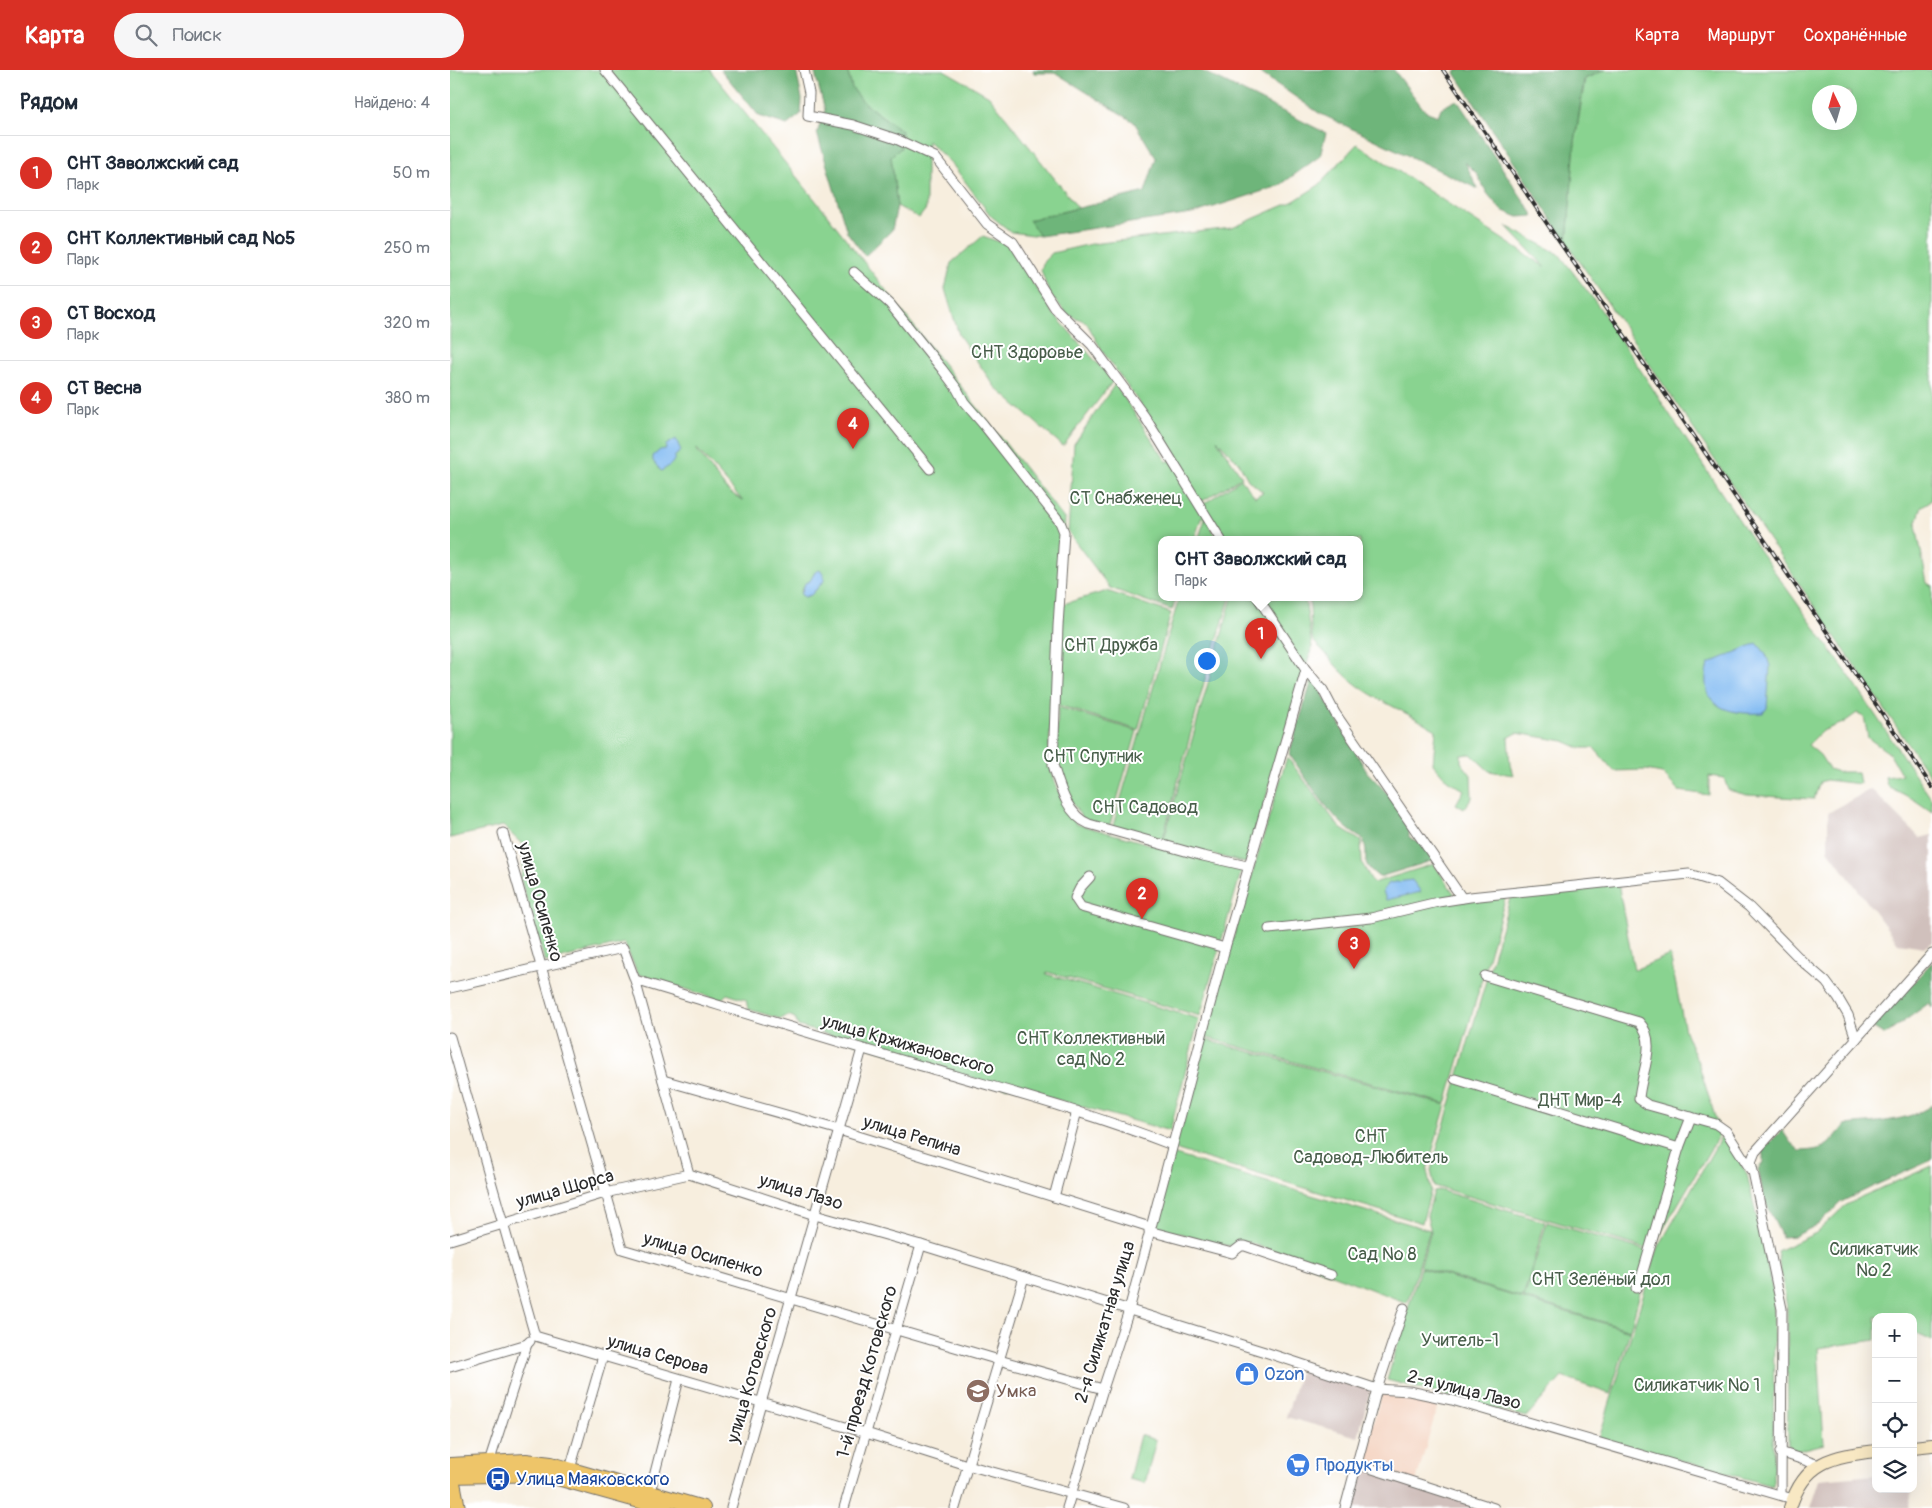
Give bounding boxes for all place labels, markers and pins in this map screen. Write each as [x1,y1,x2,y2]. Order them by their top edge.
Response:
pin: 4 [837,408,869,449]
pin: 1 [1245,618,1277,659]
pin: 2 [1126,878,1158,919]
pin: 3 [1338,928,1370,969]
shop icon: Ozon [1234,1361,1260,1387]
place label: Ozon [1264,1363,1304,1386]
school or university icon: Умка [965,1378,991,1404]
place label: Умка [996,1380,1036,1403]
supermarket icon: Продукты [1285,1452,1311,1478]
place label: Продукты [1316,1454,1393,1477]
bus stop icon: Улица Маяковского [485,1466,511,1492]
place label: Улица Маяковского [516,1468,670,1491]

